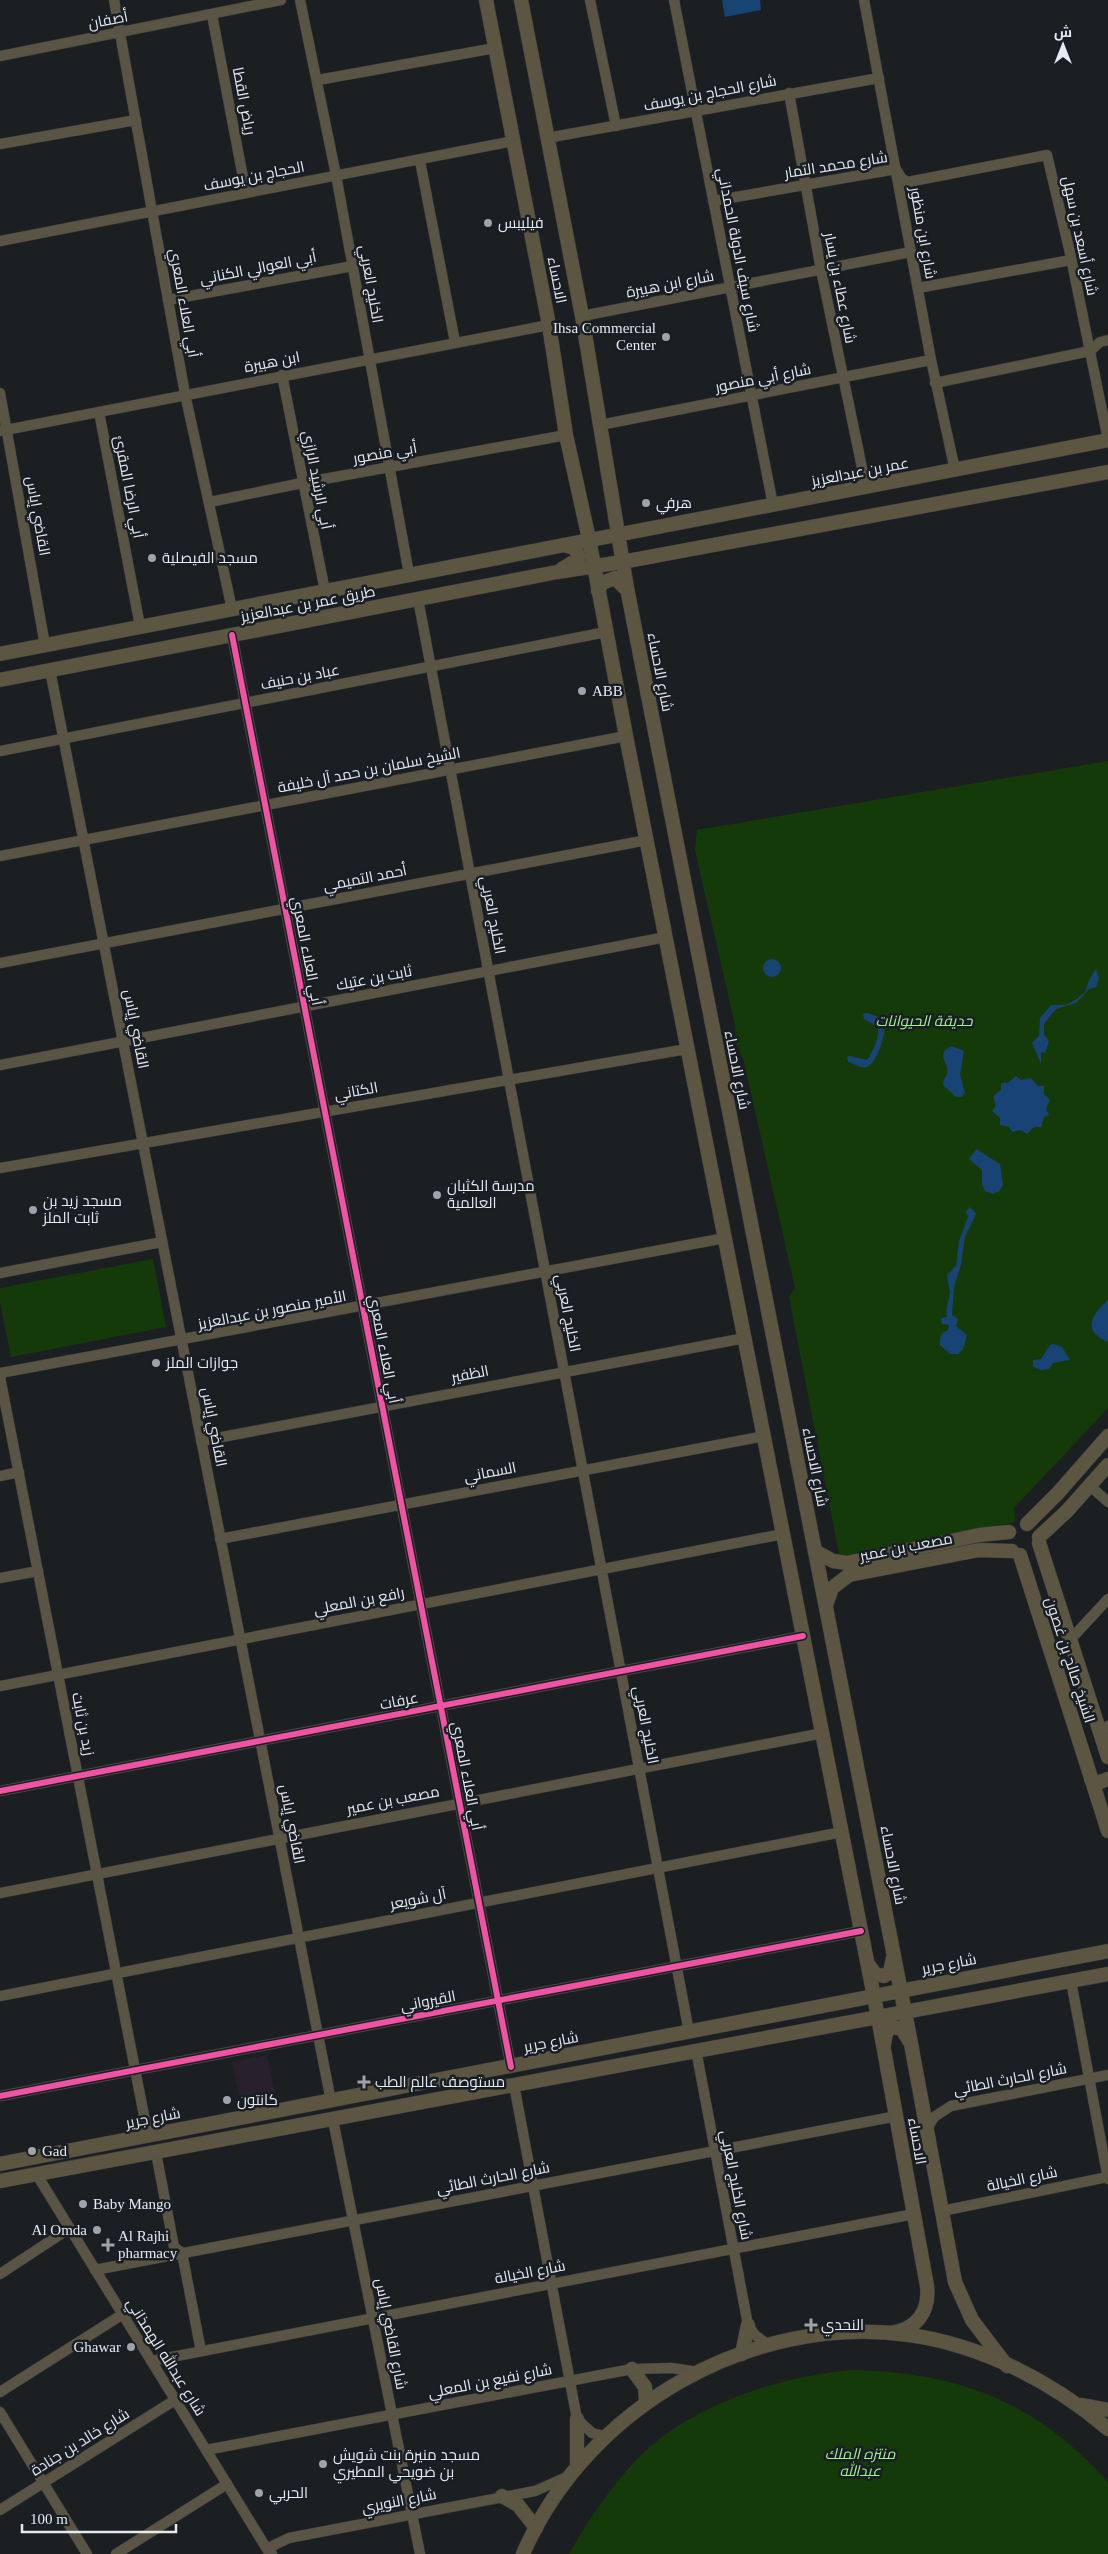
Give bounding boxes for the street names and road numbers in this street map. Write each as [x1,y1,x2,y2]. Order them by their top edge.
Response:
street label: أصفان [86,6,130,34]
street label: رياض القطا [228,66,258,137]
street label: شارع الحجاج بن يوسف [642,72,778,117]
street label: شارع محمد التمار [782,149,889,184]
street label: الحجاج بن يوسف [202,158,306,197]
street label: شارع سيف الدولة الحمداني [710,167,762,334]
street label: شارع أسعد بن سهل [1057,174,1102,298]
street label: شارع ابن منظور [904,185,939,281]
street label: شارع عطاء بن يسار [818,230,859,345]
street label: الخليج العربي [352,244,386,325]
street label: أبي العلاء المعري [163,247,203,359]
street label: أبي العوالي الكناني [198,247,319,291]
street label: الاحساء [545,255,569,305]
street label: شارع ابن هبيرة [625,268,716,303]
street label: ابن هبيرة [243,349,302,377]
street label: شارع أبي منصور [712,359,813,399]
street label: أبي الرشيد الرازي [296,429,336,532]
street label: أبي الرضا المقرئ [107,434,149,540]
street label: أبي منصور [351,438,419,471]
street label: عمر بن عبدالعزيز [809,455,910,491]
street label: القاضي إياس [19,475,53,558]
street label: طريق عمر بن عبدالعزيز [238,583,377,627]
street label: شارع الاحساء [642,631,676,714]
street label: عباد بن حنيف [259,662,341,694]
street label: الشيخ سلمان بن حمد آل خليفة [276,744,462,799]
street label: أحمد التميمي [321,860,409,898]
street label: الخليج العربي [474,875,508,956]
street label: أبي العلاء المعري [285,895,327,1008]
street label: ثابت بن عتيك [335,963,414,995]
street label: القاضي إياس [117,988,152,1071]
street label: شارع الاحساء [719,1029,753,1112]
street label: الكتاني [333,1079,380,1107]
street label: الخليج العربي [549,1273,583,1354]
street label: الأمير منصور بن عبدالعزيز [196,1288,348,1334]
street label: أبي العلاء المعري [362,1293,404,1406]
street label: الظفير [449,1363,490,1387]
street label: القاضي إياس [195,1386,230,1469]
street label: شارع الاحساء [797,1426,831,1509]
street label: السماني [463,1459,518,1489]
street label: مصعب بن عمير [857,1530,954,1566]
street label: رافع بن المعلي [312,1584,407,1622]
street label: الشيخ صالح بن غصون [1039,1595,1098,1726]
street label: الخليج العربي [627,1685,661,1766]
street label: عرفات [378,1689,420,1714]
street label: زيد بن ثابت [67,1691,97,1757]
street label: أبي العلاء المعري [445,1720,487,1833]
street label: القاضي إياس [273,1783,308,1866]
street label: مصعب بن عمير [344,1783,441,1819]
street label: شارع الاحساء [875,1824,909,1907]
street label: آل شويعر [388,1886,448,1913]
street label: شارع جرير [919,1951,978,1980]
street label: القيرواني [399,1988,458,2018]
street label: شارع جرير [521,2029,580,2058]
street label: شارع الحارث الطائي [952,2060,1069,2102]
street label: شارع جرير [123,2105,182,2134]
street label: الاحساء [905,2116,929,2166]
street label: شارع الخليج العربي [714,2129,755,2242]
street label: شارع الحارث الطائي [435,2159,552,2201]
street label: شارع الخيالة [985,2164,1059,2197]
street label: شارع الخيالة [493,2257,567,2290]
street label: شارع القاضي إياس [368,2277,410,2392]
street label: شارع عبدالله الهمذاني [120,2294,210,2421]
street label: شارع نفيع بن المعلي [427,2361,554,2405]
street label: شارع خالد بن جنادة [28,2405,134,2481]
street label: شارع النويري [360,2486,439,2520]

